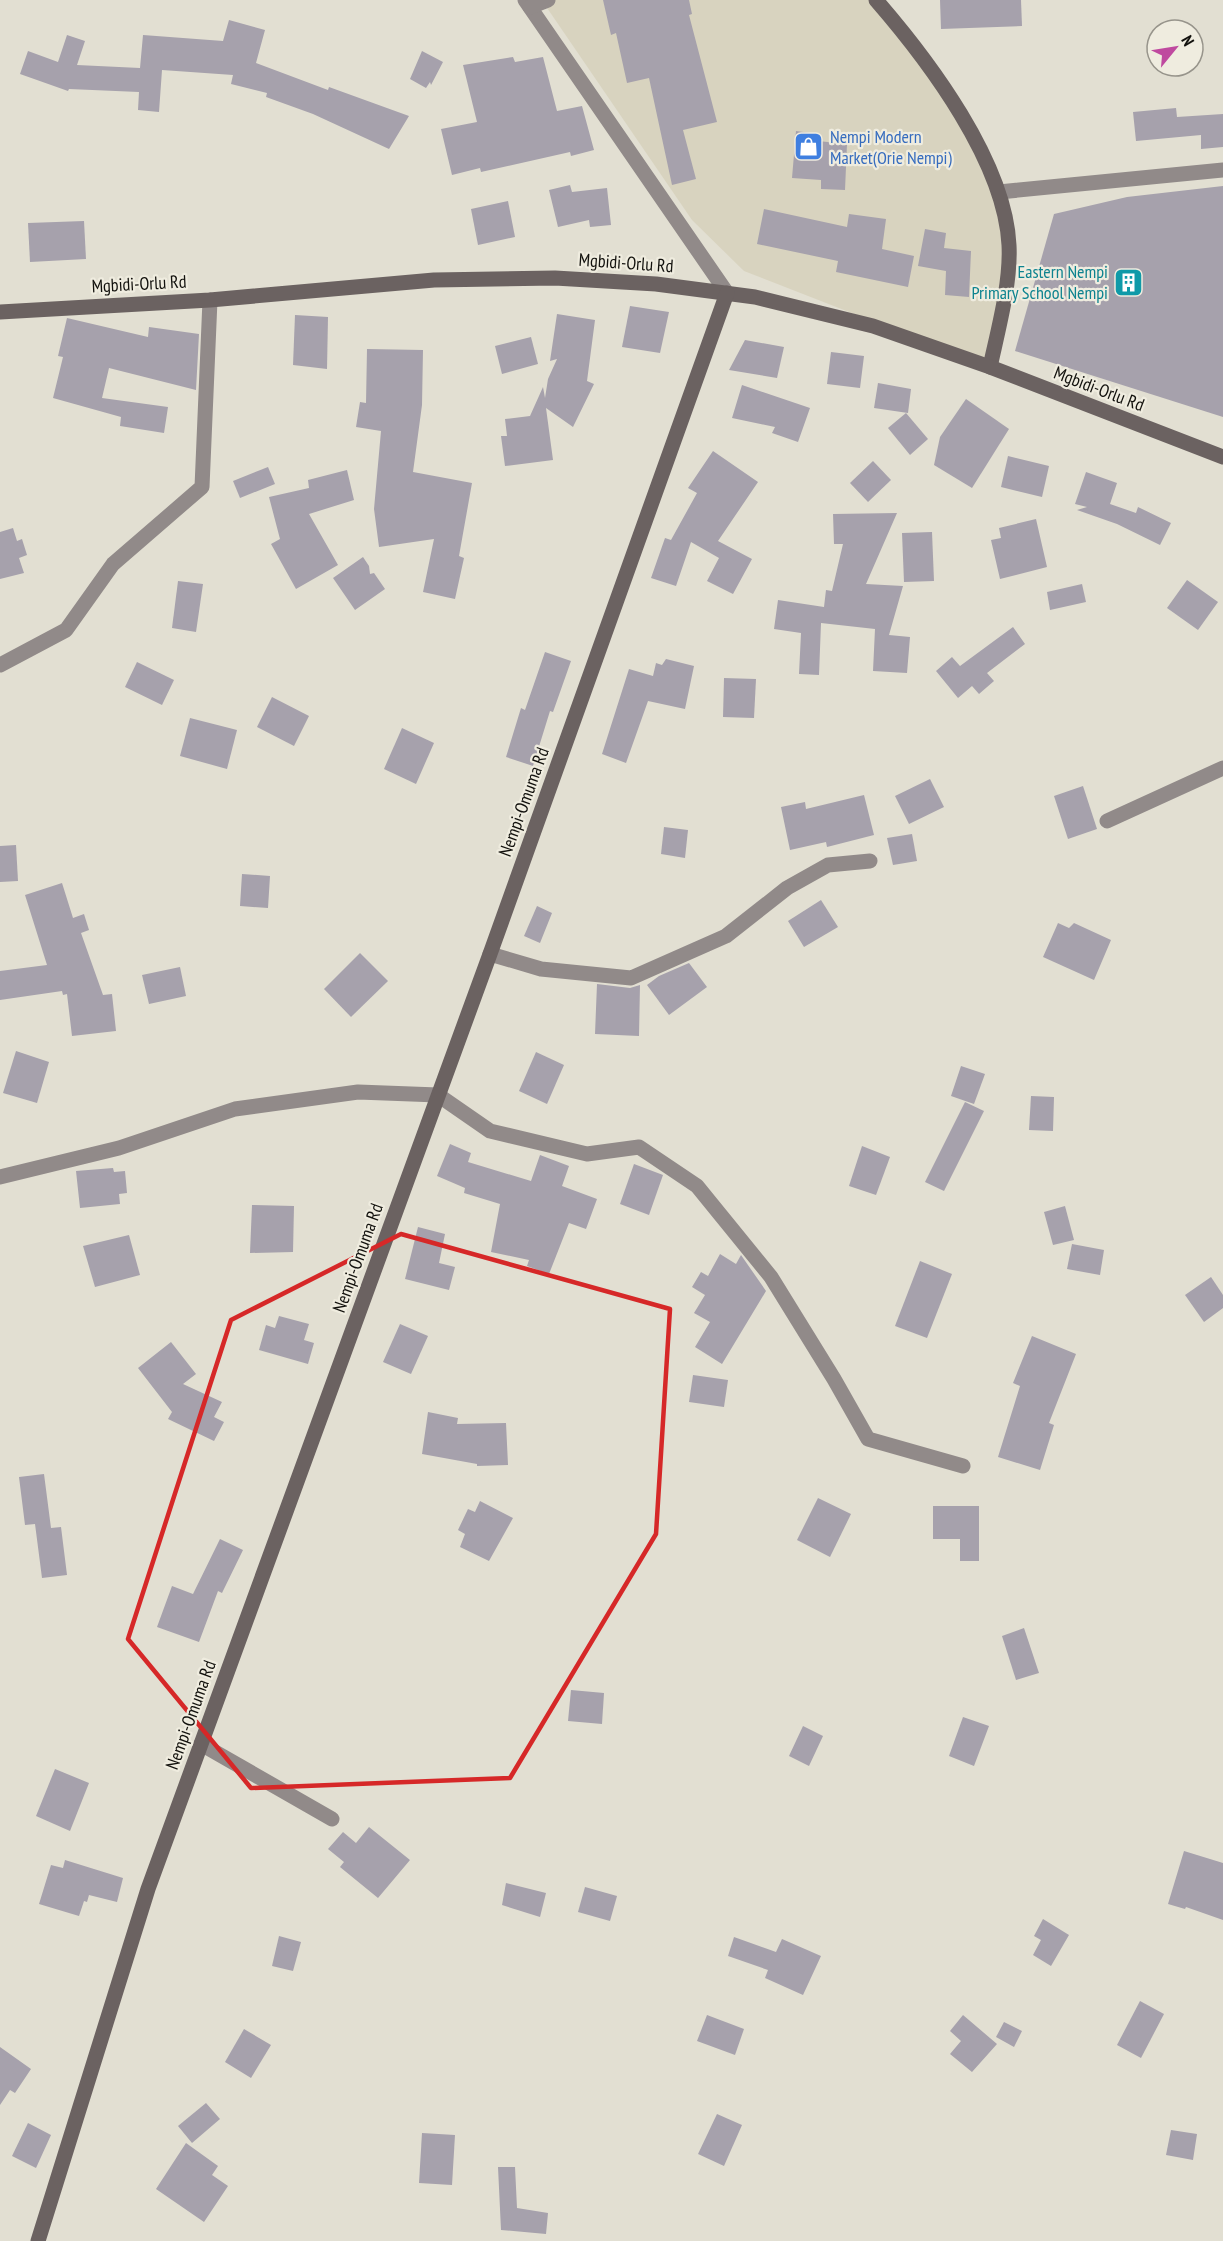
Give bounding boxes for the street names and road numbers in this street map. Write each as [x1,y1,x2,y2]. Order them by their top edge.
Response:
street label: Mgbidi-Orlu Rd [578,248,674,277]
street label: Mgbidi-Orlu Rd [91,270,187,297]
street label: Mgbidi-Orlu Rd [1051,361,1148,416]
street label: Nempi-Omuma Rd [493,744,554,860]
street label: Nempi-Omuma Rd [327,1200,388,1316]
street label: Nempi-Omuma Rd [160,1657,221,1773]

